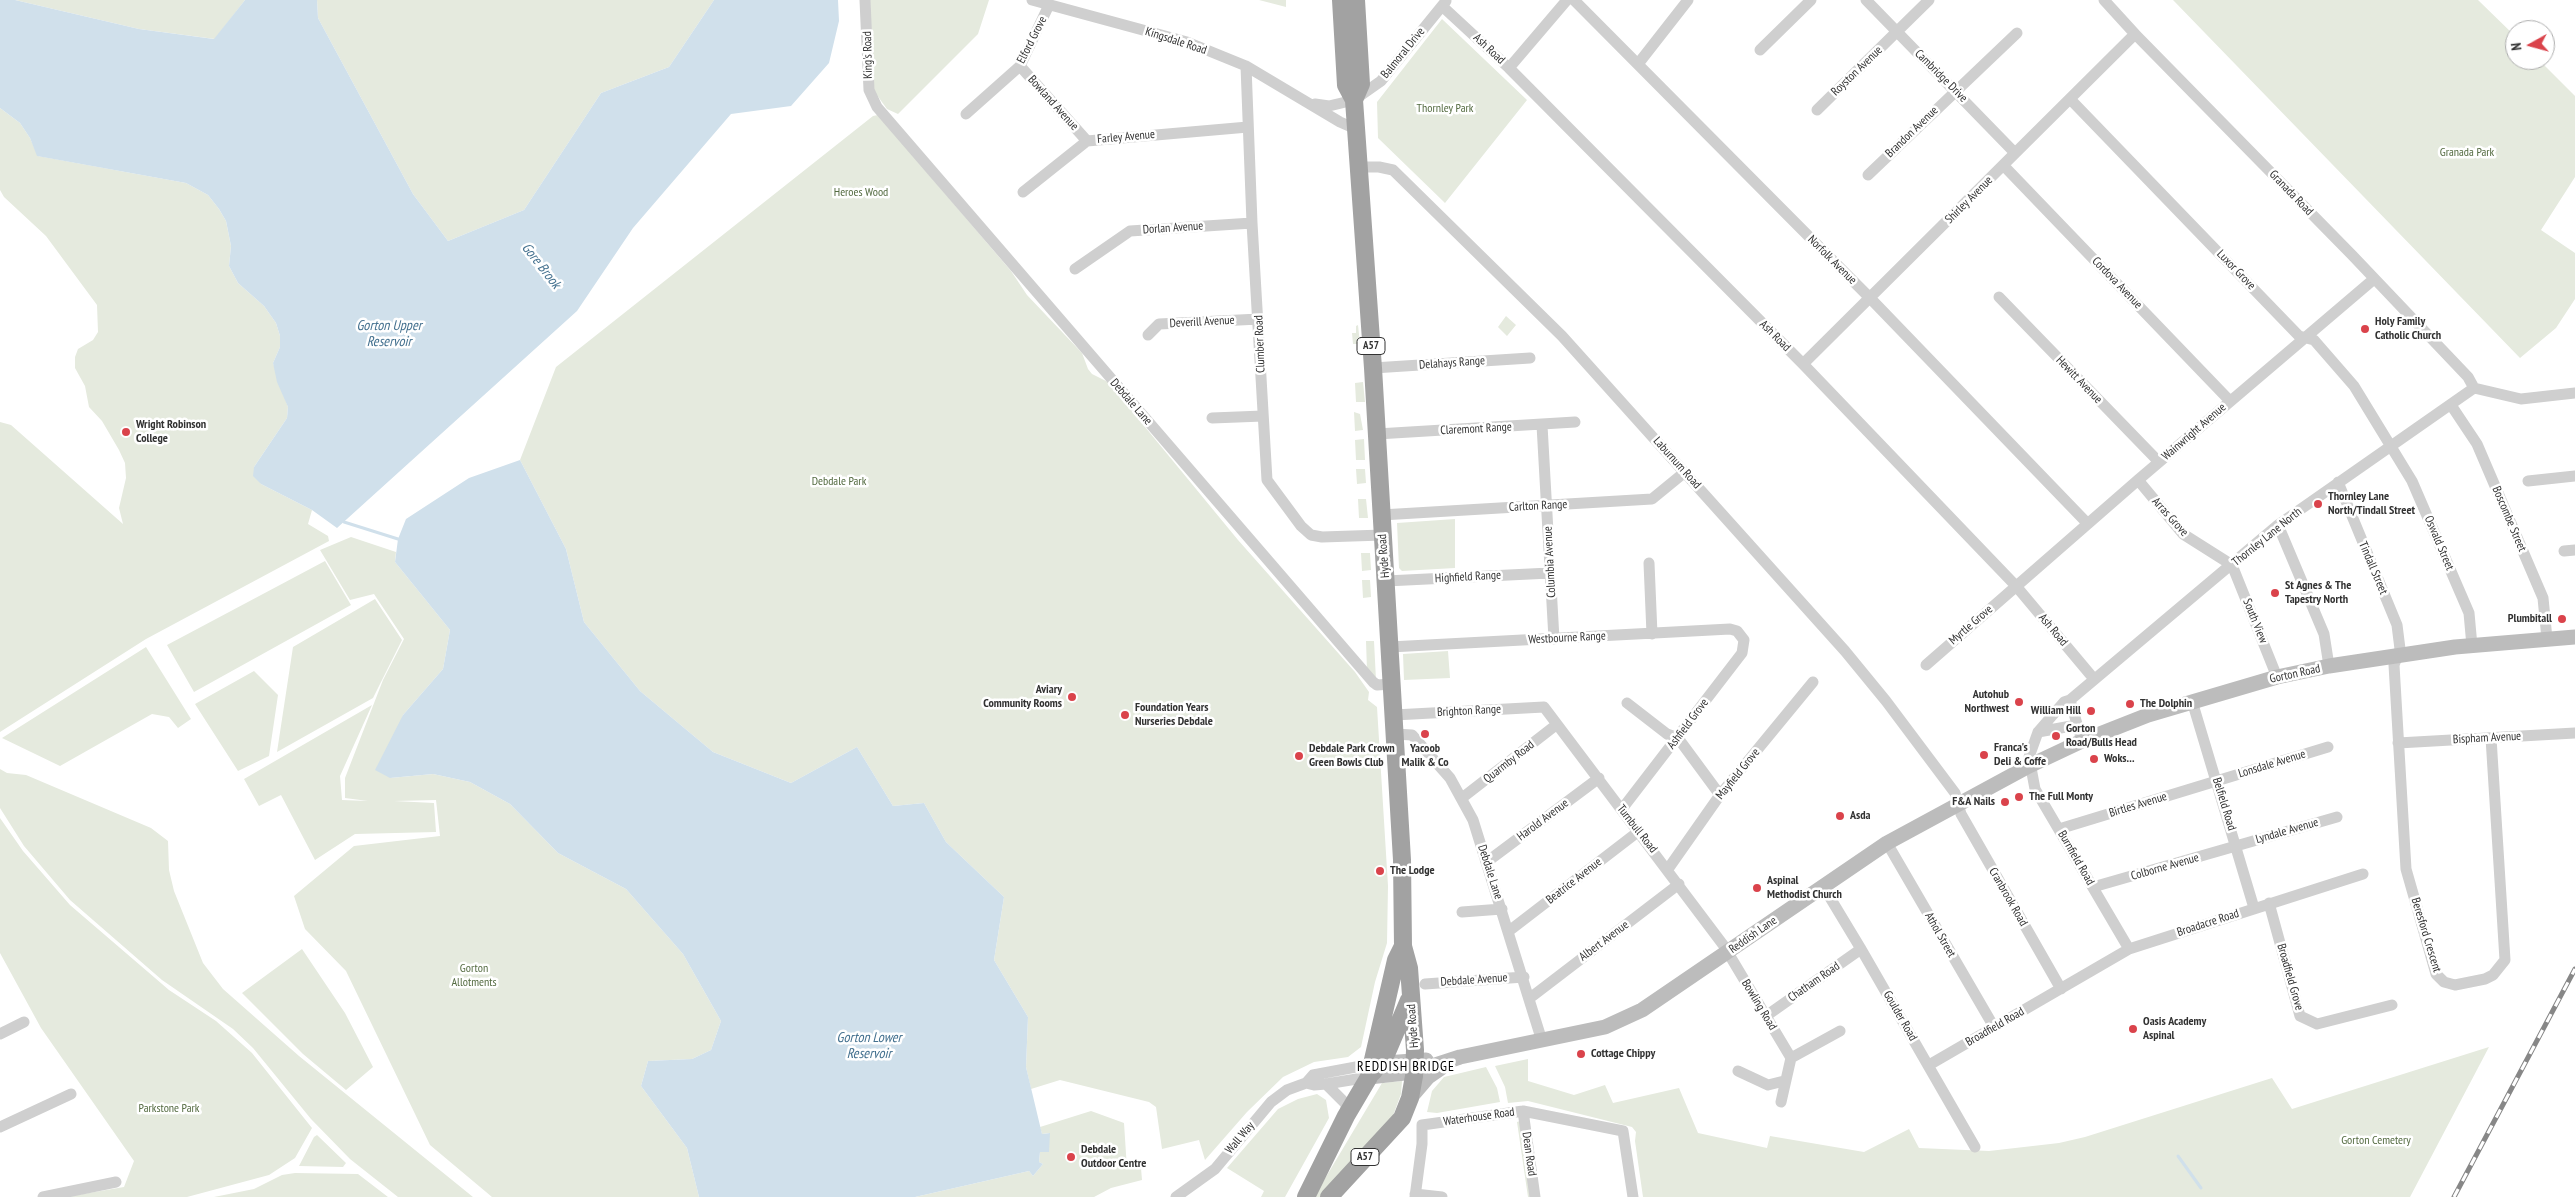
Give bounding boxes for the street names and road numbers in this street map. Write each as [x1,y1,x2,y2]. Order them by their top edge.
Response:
street label: Elford Grove [1014,14,1050,66]
street label: Kingsdale Road [1143,24,1209,58]
street label: Balmoral Drive [1378,25,1428,81]
street label: King's Road [860,31,876,79]
street label: Ash Road [1470,31,1508,67]
street label: Royston Avenue [1828,43,1886,99]
street label: Cambridge Drive [1912,47,1970,105]
street label: Bowland Avenue [1025,73,1081,133]
street label: Brandon Avenue [1883,103,1941,161]
street label: Farley Avenue [1096,127,1156,147]
street label: Granada Road [2266,167,2316,219]
street label: Shirley Avenue [1942,173,1996,227]
street label: Dorlan Avenue [1142,219,1204,237]
street label: Norfolk Avenue [1804,232,1860,288]
street label: Luxor Grove [2214,247,2258,293]
street label: Cordova Avenue [2089,254,2145,312]
street label: Deverill Avenue [1169,313,1235,331]
street label: Clumber Road [1252,315,1268,373]
street label: Ash Road [1756,317,1794,355]
road number: A57 [1357,338,1385,354]
street label: Hewitt Avenue [2053,353,2105,407]
street label: Delahays Range [1419,354,1485,372]
street label: Debdale Lane [1107,376,1155,428]
street label: Wainwright Avenue [2159,400,2229,464]
street label: Claremont Range [1440,420,1512,438]
street label: Laburnum Road [1650,434,1704,492]
street label: Boscombe Street [2489,484,2529,554]
street label: Arras Grove [2149,495,2191,539]
street label: Carlton Range [1508,497,1568,515]
street label: Thornley Lane North [2229,505,2305,569]
street label: Oswald Street [2421,514,2457,572]
street label: Columbia Avenue [1541,526,1559,598]
street label: Hyde Road [1375,533,1393,579]
street label: Tindall Street [2355,539,2391,597]
street label: Highfield Range [1435,568,1501,586]
street label: South View [2240,597,2270,645]
street label: Myrtle Grove [1946,602,1996,648]
street label: Ash Road [2035,611,2071,649]
street label: Westbourne Range [1528,629,1606,647]
street label: Gorton Road [2268,662,2322,686]
street label: Ashfield Grove [1664,696,1712,752]
street label: Brighton Range [1437,702,1501,720]
street label: Bispham Avenue [2453,729,2521,747]
street label: Quarmby Road [1481,738,1537,786]
street label: Mayfield Grove [1713,746,1763,802]
street label: Lonsdale Avenue [2237,747,2307,781]
street label: Belfield Road [2209,776,2239,832]
street label: Birtles Avenue [2107,789,2169,821]
street label: Harold Avenue [1514,796,1572,844]
street label: Turnbull Road [1614,802,1660,856]
street label: Lyndale Avenue [2254,815,2320,847]
street label: Burnfield Road [2055,828,2097,888]
street label: Debdale Lane [1474,843,1506,901]
street label: Colborne Avenue [2129,850,2201,884]
street label: Beatrice Avenue [1543,855,1605,907]
street label: Cranbrook Road [1985,865,2031,929]
street label: Beresford Crescent [2408,896,2444,974]
street label: Broadacre Road [2175,906,2241,940]
street label: Athol Street [1921,910,1959,960]
street label: Reddish Lane [1726,913,1780,957]
street label: Albert Avenue [1576,918,1632,964]
street label: Broadfield Grove [2274,942,2306,1012]
street label: Chatham Road [1785,959,1843,1005]
street label: Debdale Avenue [1440,970,1508,990]
street label: Bowling Road [1738,977,1780,1033]
street label: Goulder Road [1880,988,1920,1044]
street label: Hyde Road [1404,1003,1422,1049]
street label: Broadfield Road [1963,1004,2027,1050]
street label: Waterhouse Road [1443,1105,1515,1129]
street label: Wall Way [1222,1119,1258,1157]
street label: Dean Road [1519,1131,1539,1177]
road number: A57 [1351,1148,1379,1166]

